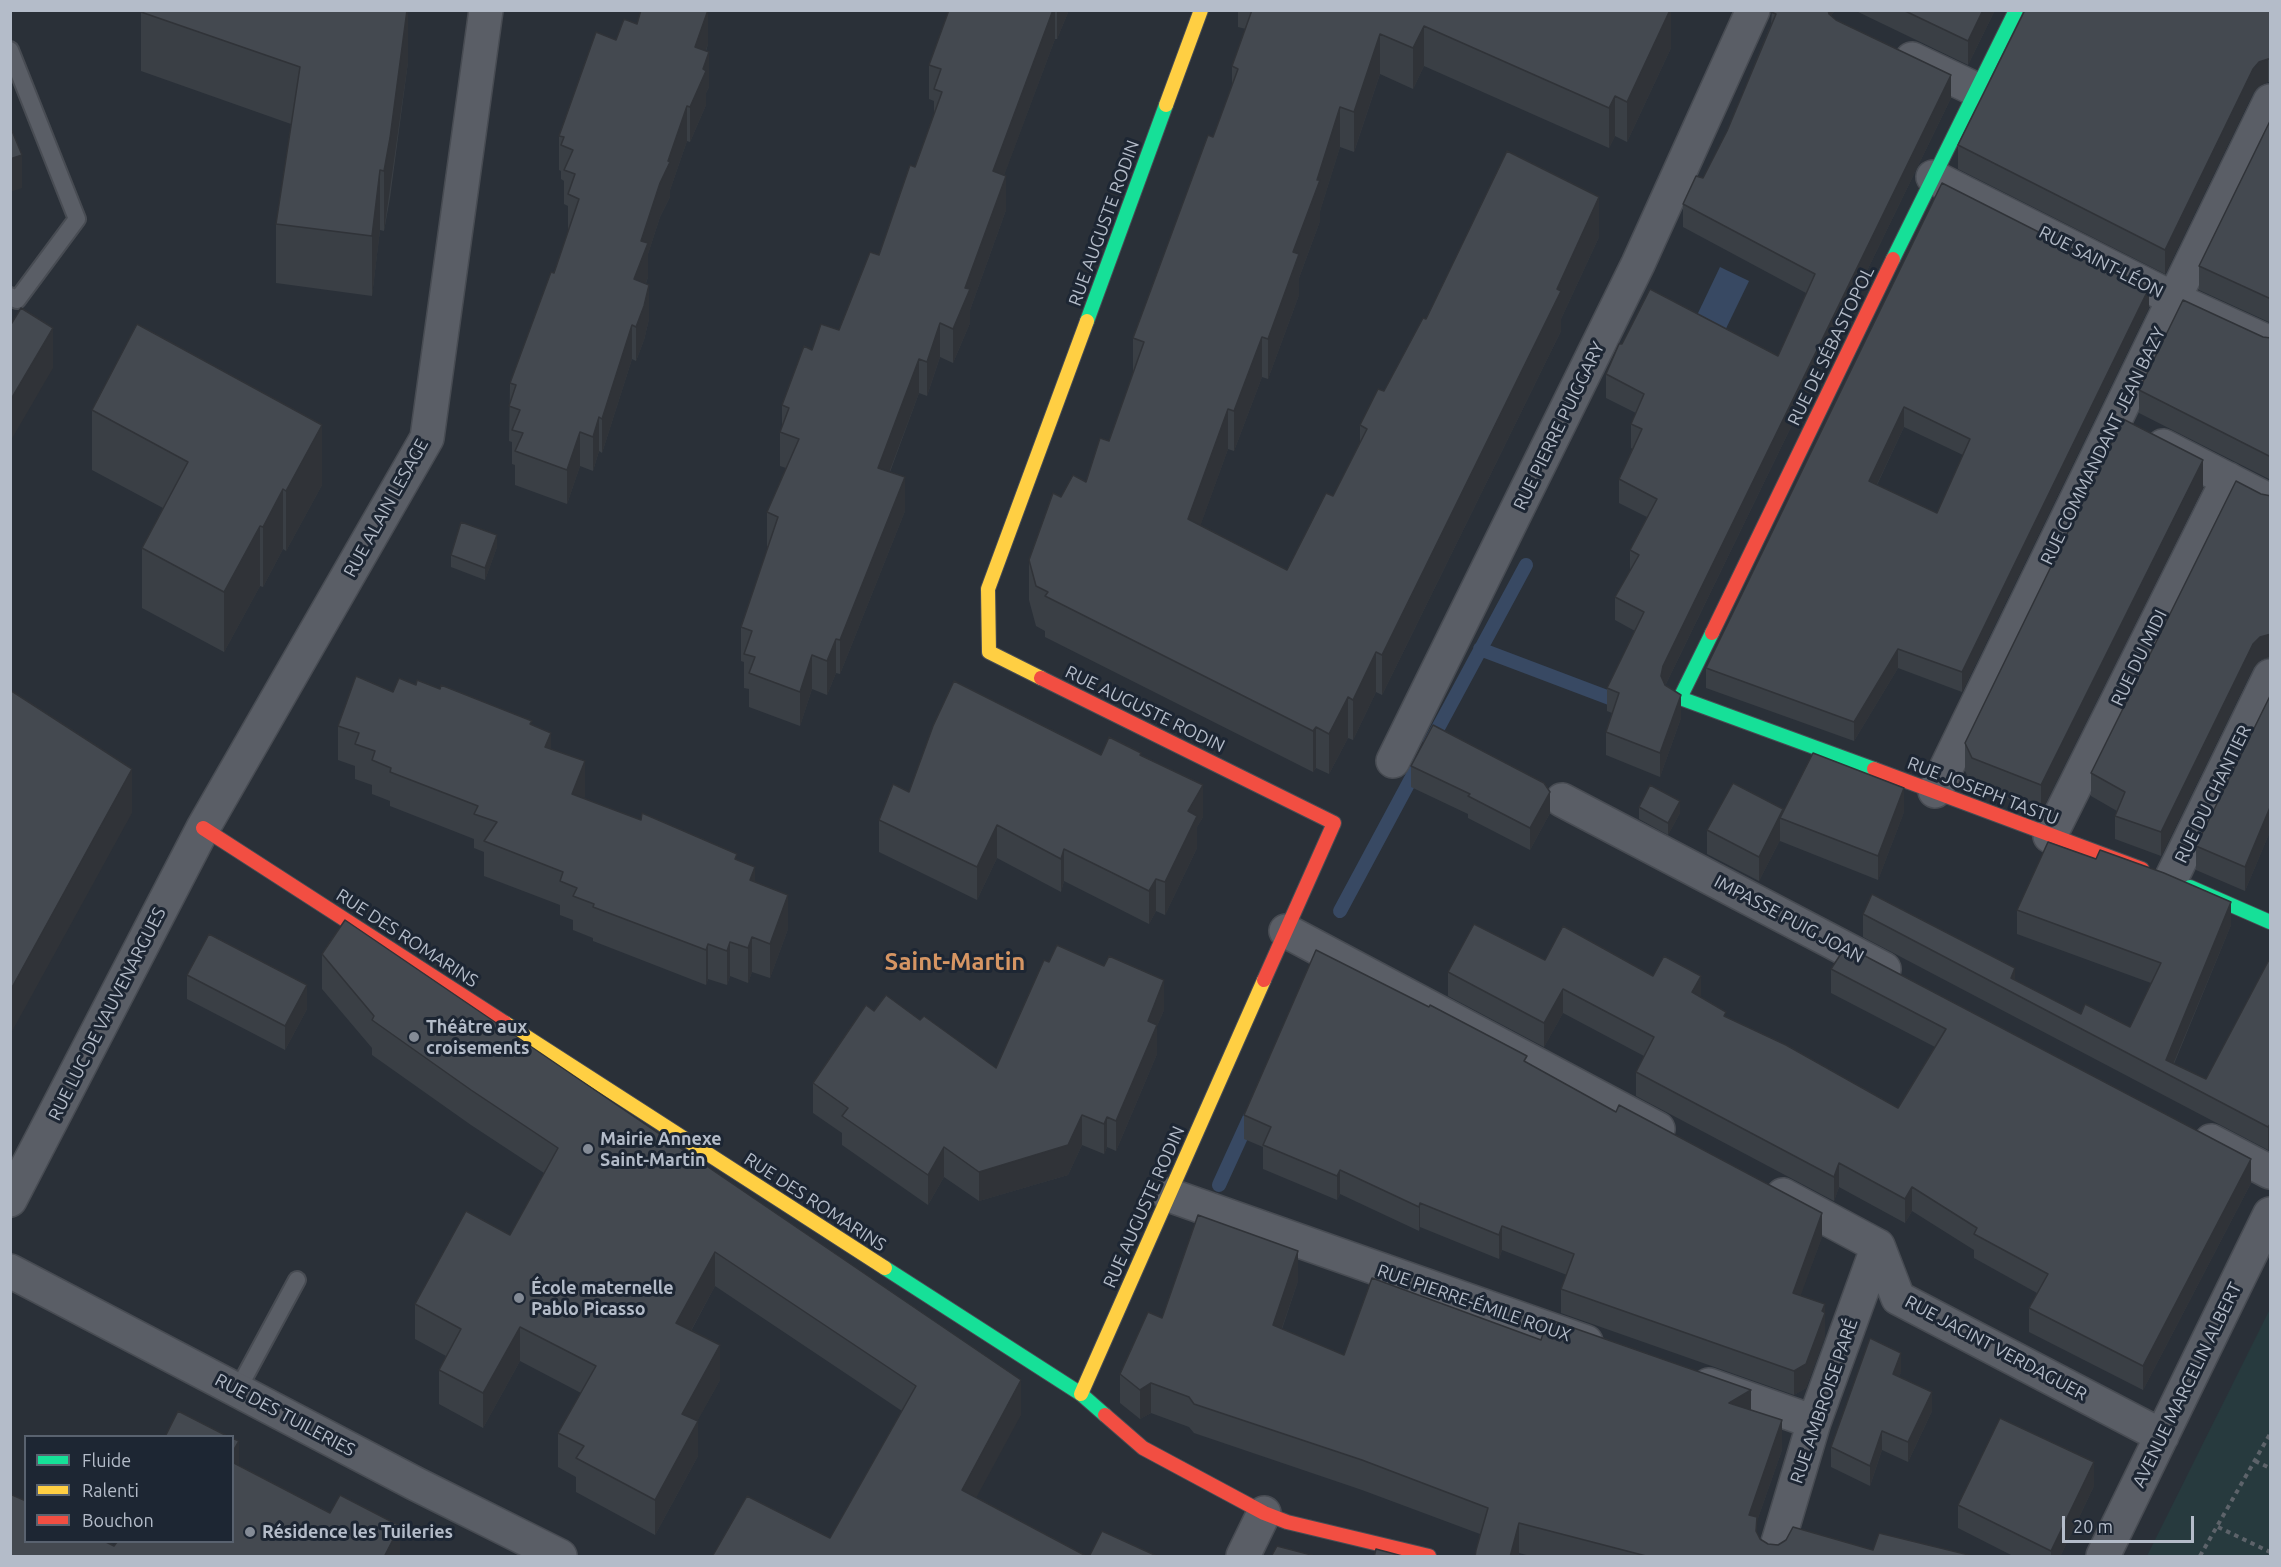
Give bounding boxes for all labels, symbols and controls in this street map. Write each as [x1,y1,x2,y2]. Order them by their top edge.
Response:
street label: RUE AUGUSTE RODIN [1064,137,1144,309]
street label: RUE SAINT-LÉON [2035,221,2167,303]
street label: RUE DE SÉBASTOPOL [1783,263,1879,429]
street label: RUE COMMANDANT JEAN BAZY [2036,324,2170,568]
street label: RUE PIERRE PUIGGARY [1509,338,1609,514]
street label: RUE ALAIN LESAGE [339,435,433,581]
street label: RUE DU MIDI [2106,606,2172,710]
street label: RUE AUGUSTE RODIN [1062,661,1228,757]
street label: RUE DU CHANTIER [2170,721,2256,867]
street label: RUE JOSEPH TASTU [1904,752,2062,830]
street label: IMPASSE PUIG JOAN [1711,870,1867,968]
street label: RUE DES ROMARINS [332,884,482,992]
street label: RUE LUC DE VAUVENARGUES [44,904,170,1124]
district label: Saint-Martin [885,948,1025,976]
place label: Théâtre aux croisements [426,1016,529,1058]
marker: Théâtre aux croisements [407,1030,421,1044]
street label: RUE AUGUSTE RODIN [1099,1123,1189,1291]
place label: Mairie Annexe Saint-Martin [600,1128,722,1170]
marker: Mairie Annexe Saint-Martin [581,1142,595,1156]
street label: RUE DES ROMARINS [740,1148,890,1256]
street label: RUE PIERRE-ÉMILE ROUX [1374,1260,1574,1346]
place label: École maternelle Pablo Picasso [531,1277,674,1320]
street label: AVENUE MARCELIN ALBERT [2128,1279,2246,1491]
marker: École maternelle Pablo Picasso [512,1291,526,1305]
street label: RUE JACINT VERDAGUER [1901,1291,2091,1405]
street label: RUE AMBROISE PARÉ [1786,1316,1862,1486]
street label: RUE DES TUILERIES [211,1369,359,1461]
legend [24,1435,234,1543]
text: Fluide [82,1450,131,1470]
text: Ralenti [82,1480,139,1500]
scale bar [2065,1504,2197,1542]
text: Bouchon [82,1510,154,1530]
text: 20 m [2073,1516,2113,1536]
place label: Résidence les Tuileries [262,1521,453,1543]
marker: Résidence les Tuileries [243,1525,257,1539]

